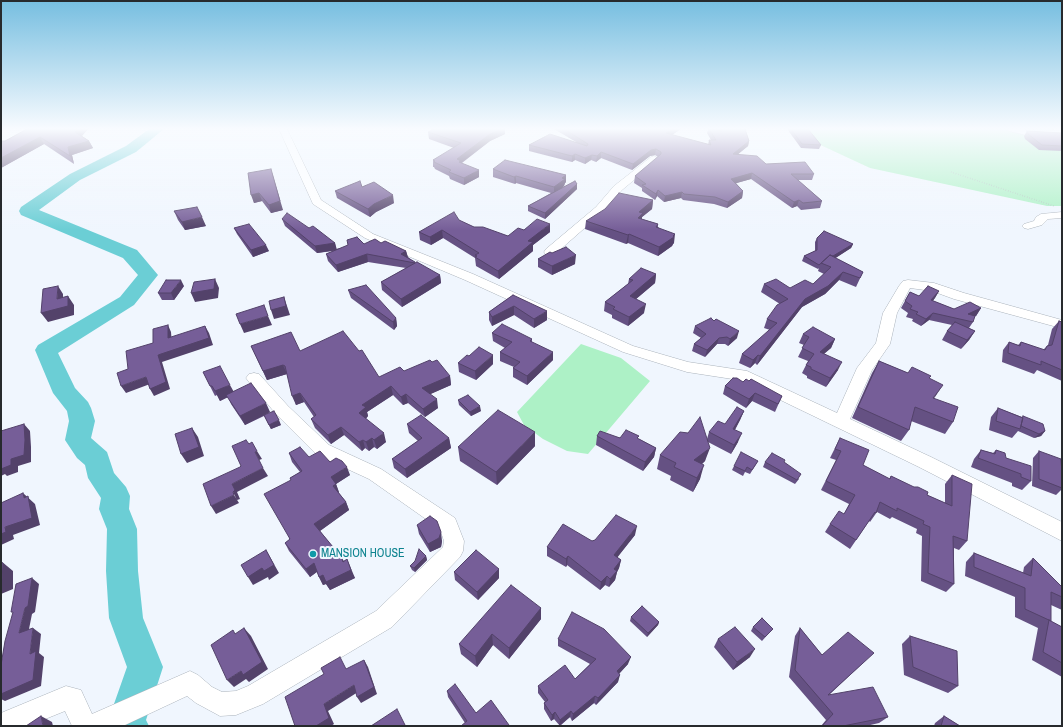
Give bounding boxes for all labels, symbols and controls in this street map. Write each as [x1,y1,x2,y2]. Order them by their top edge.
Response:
place label: MANSION HOUSE [321,547,405,561]
marker: MANSION HOUSE [308,549,318,559]

